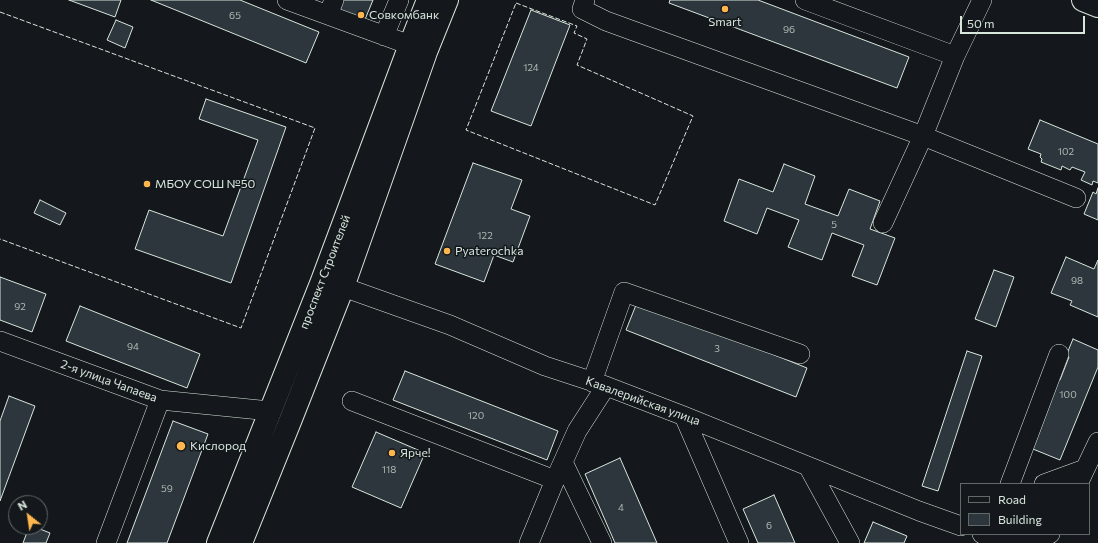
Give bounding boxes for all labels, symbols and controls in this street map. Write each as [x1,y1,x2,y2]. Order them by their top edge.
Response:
marker: Smart [720,4,730,14]
place label: Совкомбанк [369,8,439,22]
scale bar [962,8,1087,34]
house number: 65 [229,10,241,22]
marker: Совкомбанк [356,10,366,20]
place label: Smart [708,15,742,29]
text: 50 m [967,16,995,30]
house number: 96 [783,24,795,36]
house number: 124 [523,62,539,74]
house number: 102 [1058,146,1074,158]
place label: МБОУ СОШ №50 [155,177,255,191]
marker: МБОУ СОШ №50 [142,179,152,189]
street label: проспект Строителей [297,213,353,331]
house number: 5 [831,219,837,231]
house number: 122 [477,230,493,242]
place label: Pyaterochka [455,244,523,258]
marker: Pyaterochka [442,246,452,256]
house number: 98 [1071,275,1083,287]
house number: 92 [14,301,26,313]
house number: 94 [127,341,139,353]
house number: 3 [714,343,720,355]
street label: 2-я улица Чапаева [59,357,159,405]
street label: Кавалерийская улица [584,374,702,428]
house number: 100 [1059,389,1077,401]
house number: 120 [468,410,484,422]
place label: Кислород [190,439,246,453]
marker: Кислород [175,440,187,452]
place label: Ярче! [400,446,431,460]
marker: Ярче! [387,448,397,458]
house number: 118 [382,464,396,476]
house number: 59 [161,483,173,495]
legend [960,483,1090,535]
text: Road [998,492,1026,506]
north arrow [8,495,48,535]
text: N [15,497,29,513]
house number: 4 [618,502,624,514]
text: Building [998,512,1042,526]
house number: 6 [766,520,772,532]

